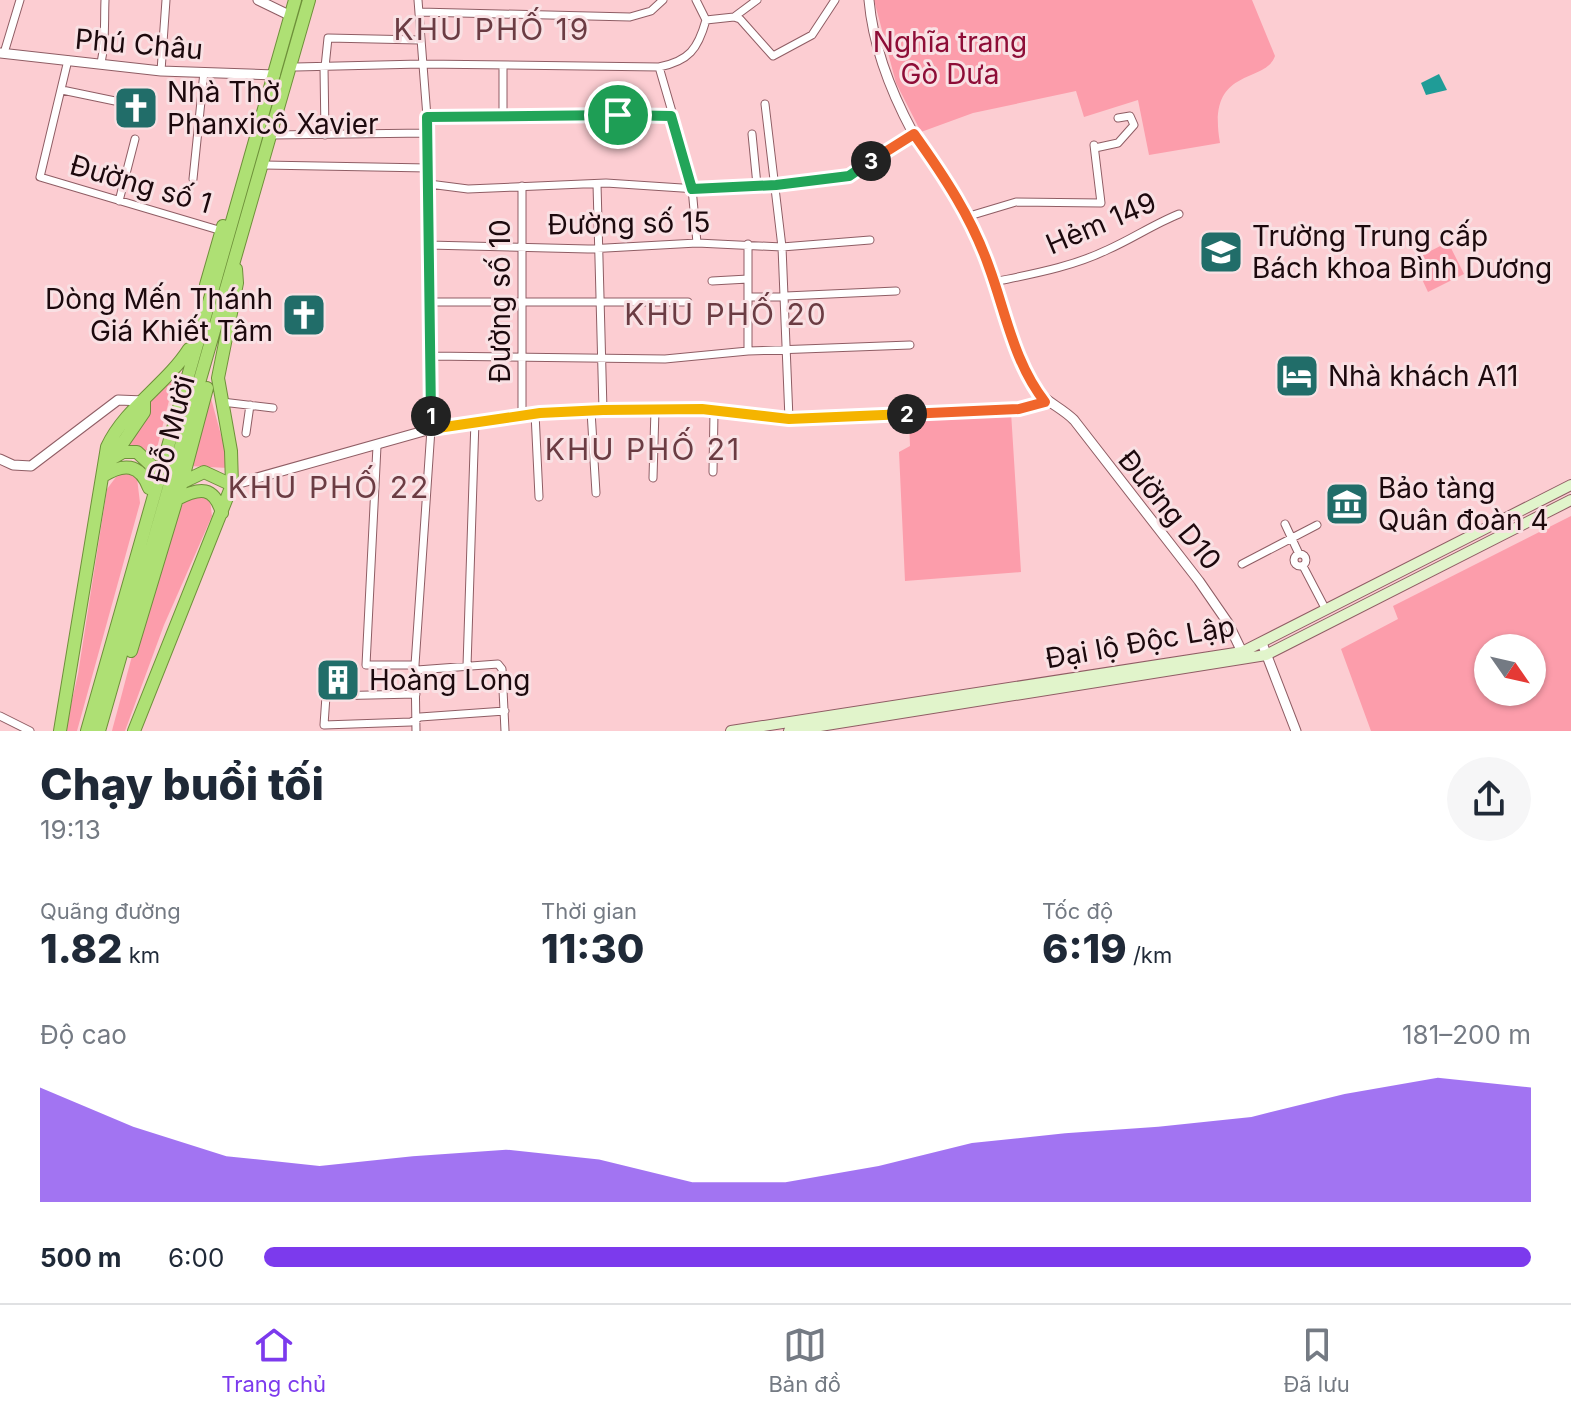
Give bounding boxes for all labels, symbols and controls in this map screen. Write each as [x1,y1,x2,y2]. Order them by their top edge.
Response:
district label: KHU PHỐ 19 [394,6,590,47]
street label: Phú Châu [74,21,204,67]
park label: Nghĩa trang Gò Dưa [873,25,1027,91]
place label: Nhà Thờ Phanxicô Xavier [167,75,379,141]
pin [584,81,652,149]
church icon: Nhà Thờ Phanxicô Xavier [112,84,160,132]
icon: arrive [596,93,640,137]
pin: 3 [851,141,891,181]
street label: Đường số 1 [66,148,216,220]
text: 3 [864,148,878,174]
street label: Hẻm 149 [1041,185,1161,261]
street label: Đường số 15 [547,205,711,241]
street label: Đường số 10 [483,219,517,383]
place label: Trường Trung cấp Bách khoa Bình Dương [1252,219,1552,285]
school or university icon: Trường Trung cấp Bách khoa Bình Dương [1197,228,1245,276]
place label: Dòng Mến Thánh Giá Khiết Tâm [45,282,273,348]
church icon: Dòng Mến Thánh Giá Khiết Tâm [280,291,328,339]
district label: KHU PHỐ 20 [624,291,828,332]
hotel icon: Nhà khách A11 [1273,352,1321,400]
place label: Nhà khách A11 [1328,359,1518,393]
street label: Đỗ Mười [140,371,202,487]
pin: 2 [887,394,927,434]
pin: 1 [411,396,451,436]
text: 2 [900,401,914,427]
text: 1 [426,403,436,429]
district label: KHU PHỐ 21 [545,426,741,467]
street label: Đường D10 [1111,443,1229,577]
district label: KHU PHỐ 22 [228,464,430,505]
place label: Bảo tàng Quân đoàn 4 [1378,471,1549,537]
museum icon: Bảo tàng Quân đoàn 4 [1323,480,1371,528]
street label: Đại lộ Độc Lập [1043,609,1237,675]
north arrow [1474,634,1546,706]
map controls [1474,634,1546,706]
building icon: Hoàng Long [314,656,362,704]
place label: Hoàng Long [369,663,531,697]
text: Chạy buổi tối [40,757,324,811]
button: share [1447,757,1531,841]
text: 19:13 [40,814,101,845]
text: Quãng đường [40,898,181,924]
text: Thời gian [541,898,637,924]
text: Tốc độ [1042,898,1113,924]
text: 1.82 [40,924,123,973]
text: 11:30 [541,924,644,973]
text: 6:19 [1042,924,1127,973]
text: km [123,942,160,968]
text: /km [1127,942,1172,968]
text: Độ cao [40,1019,127,1050]
text: 181–200 m [1402,1019,1531,1050]
text: 500 m [40,1242,122,1273]
text: 6:00 [168,1242,224,1273]
tab: Trang chủ [221,1323,326,1397]
tab: Bản đồ [768,1323,841,1397]
tab: Đã lưu [1283,1323,1350,1397]

